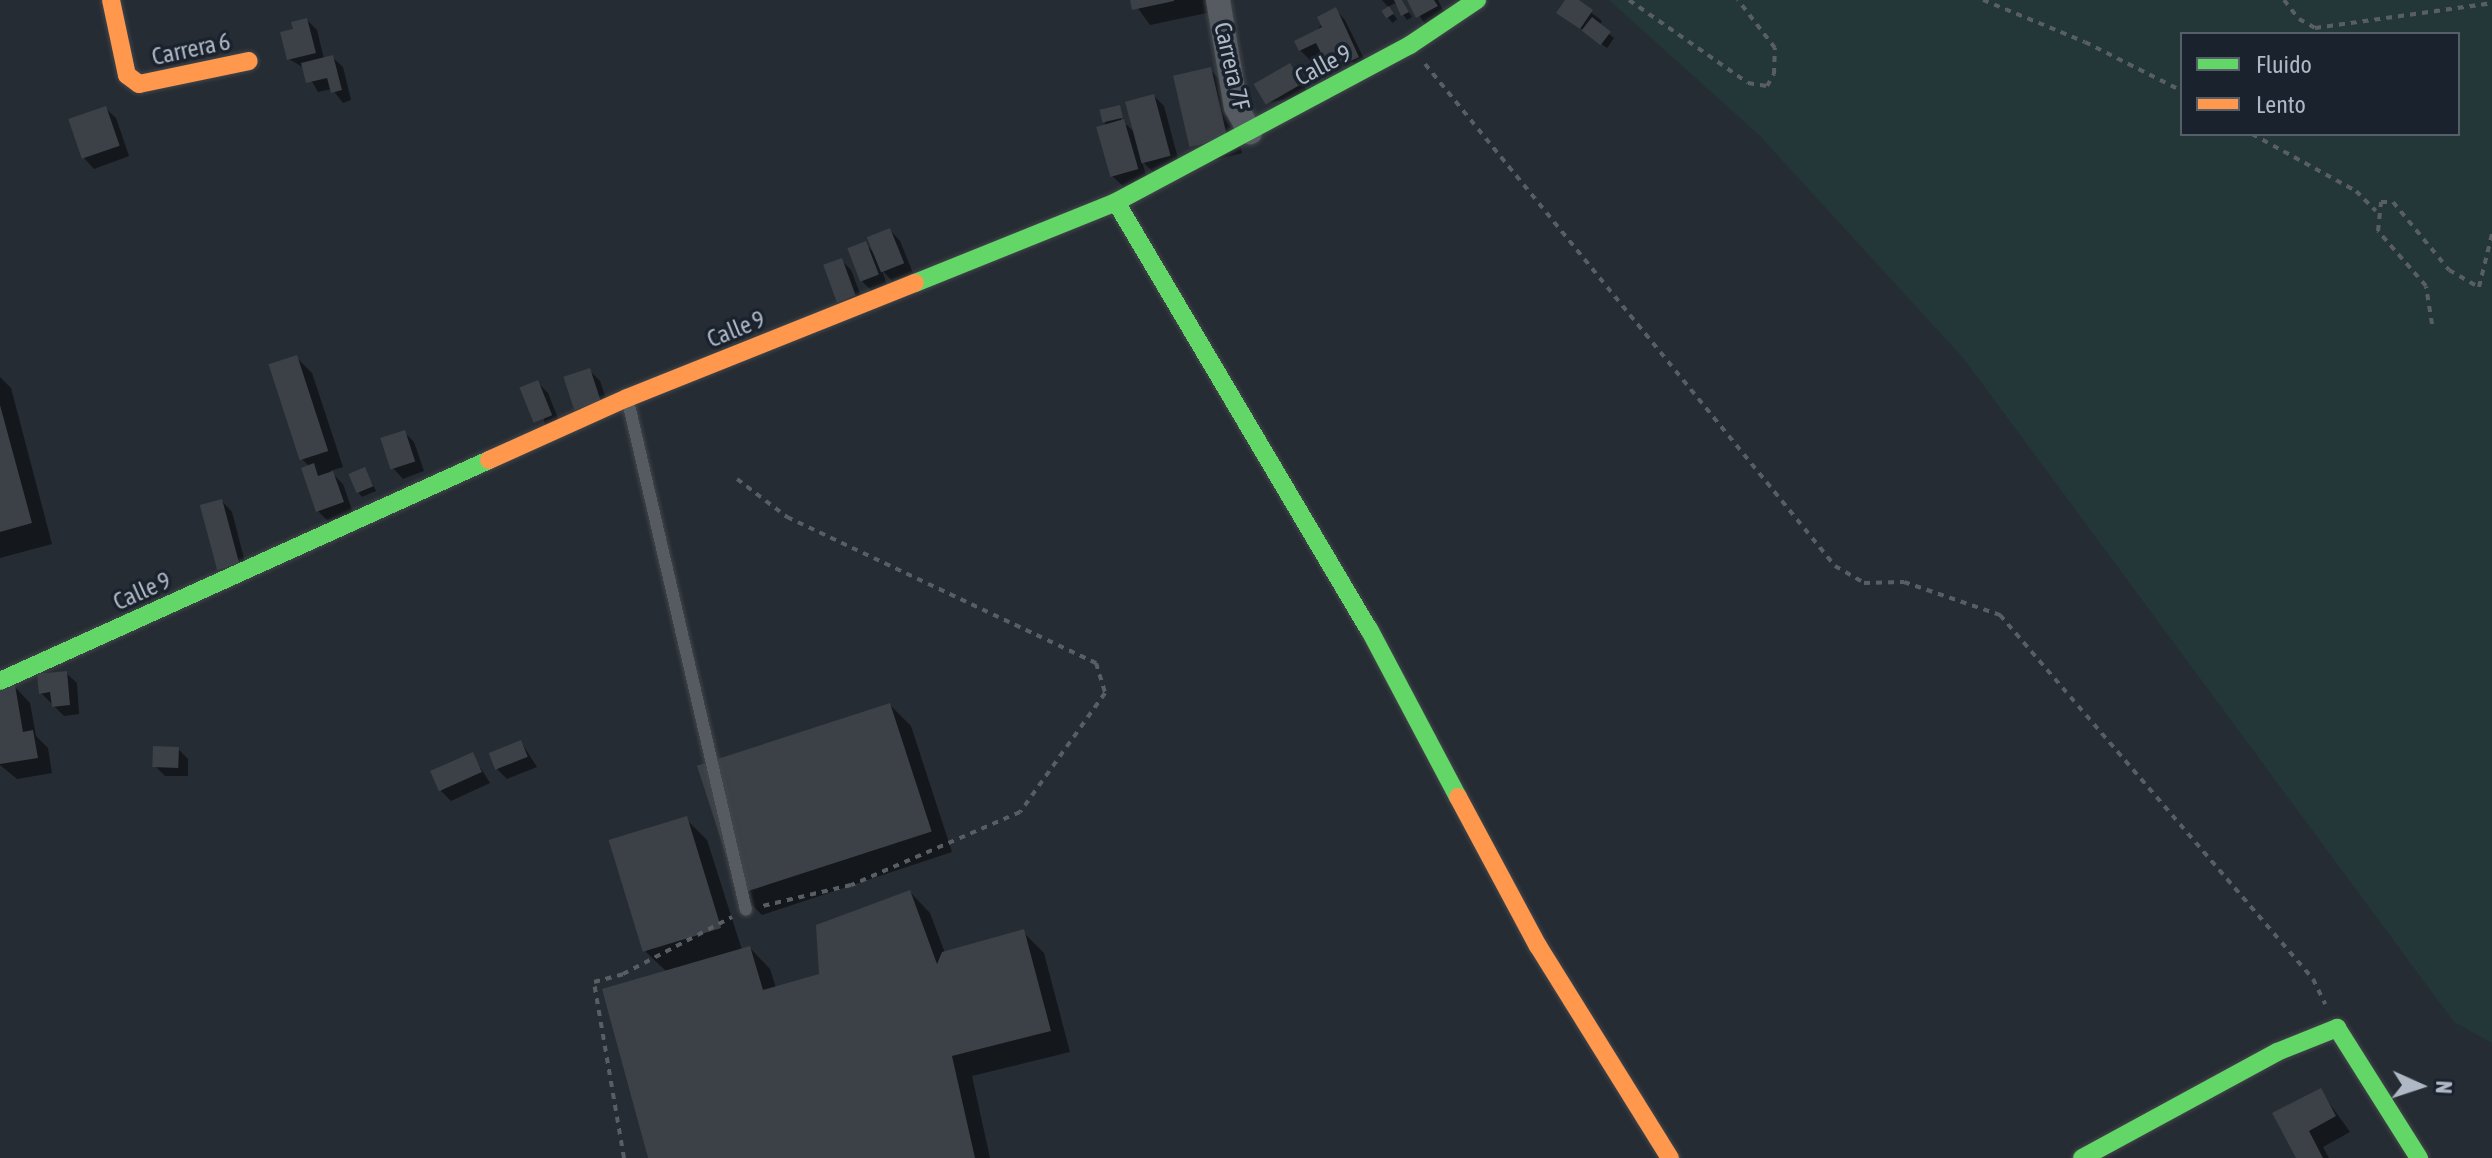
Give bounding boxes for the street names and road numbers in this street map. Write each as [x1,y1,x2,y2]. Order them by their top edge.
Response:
street label: Carrera 7F [1208,19,1256,113]
street label: Carrera 6 [149,27,233,71]
street label: Calle 9 [1290,38,1356,92]
street label: Calle 9 [703,304,769,354]
street label: Calle 9 [109,566,175,616]

